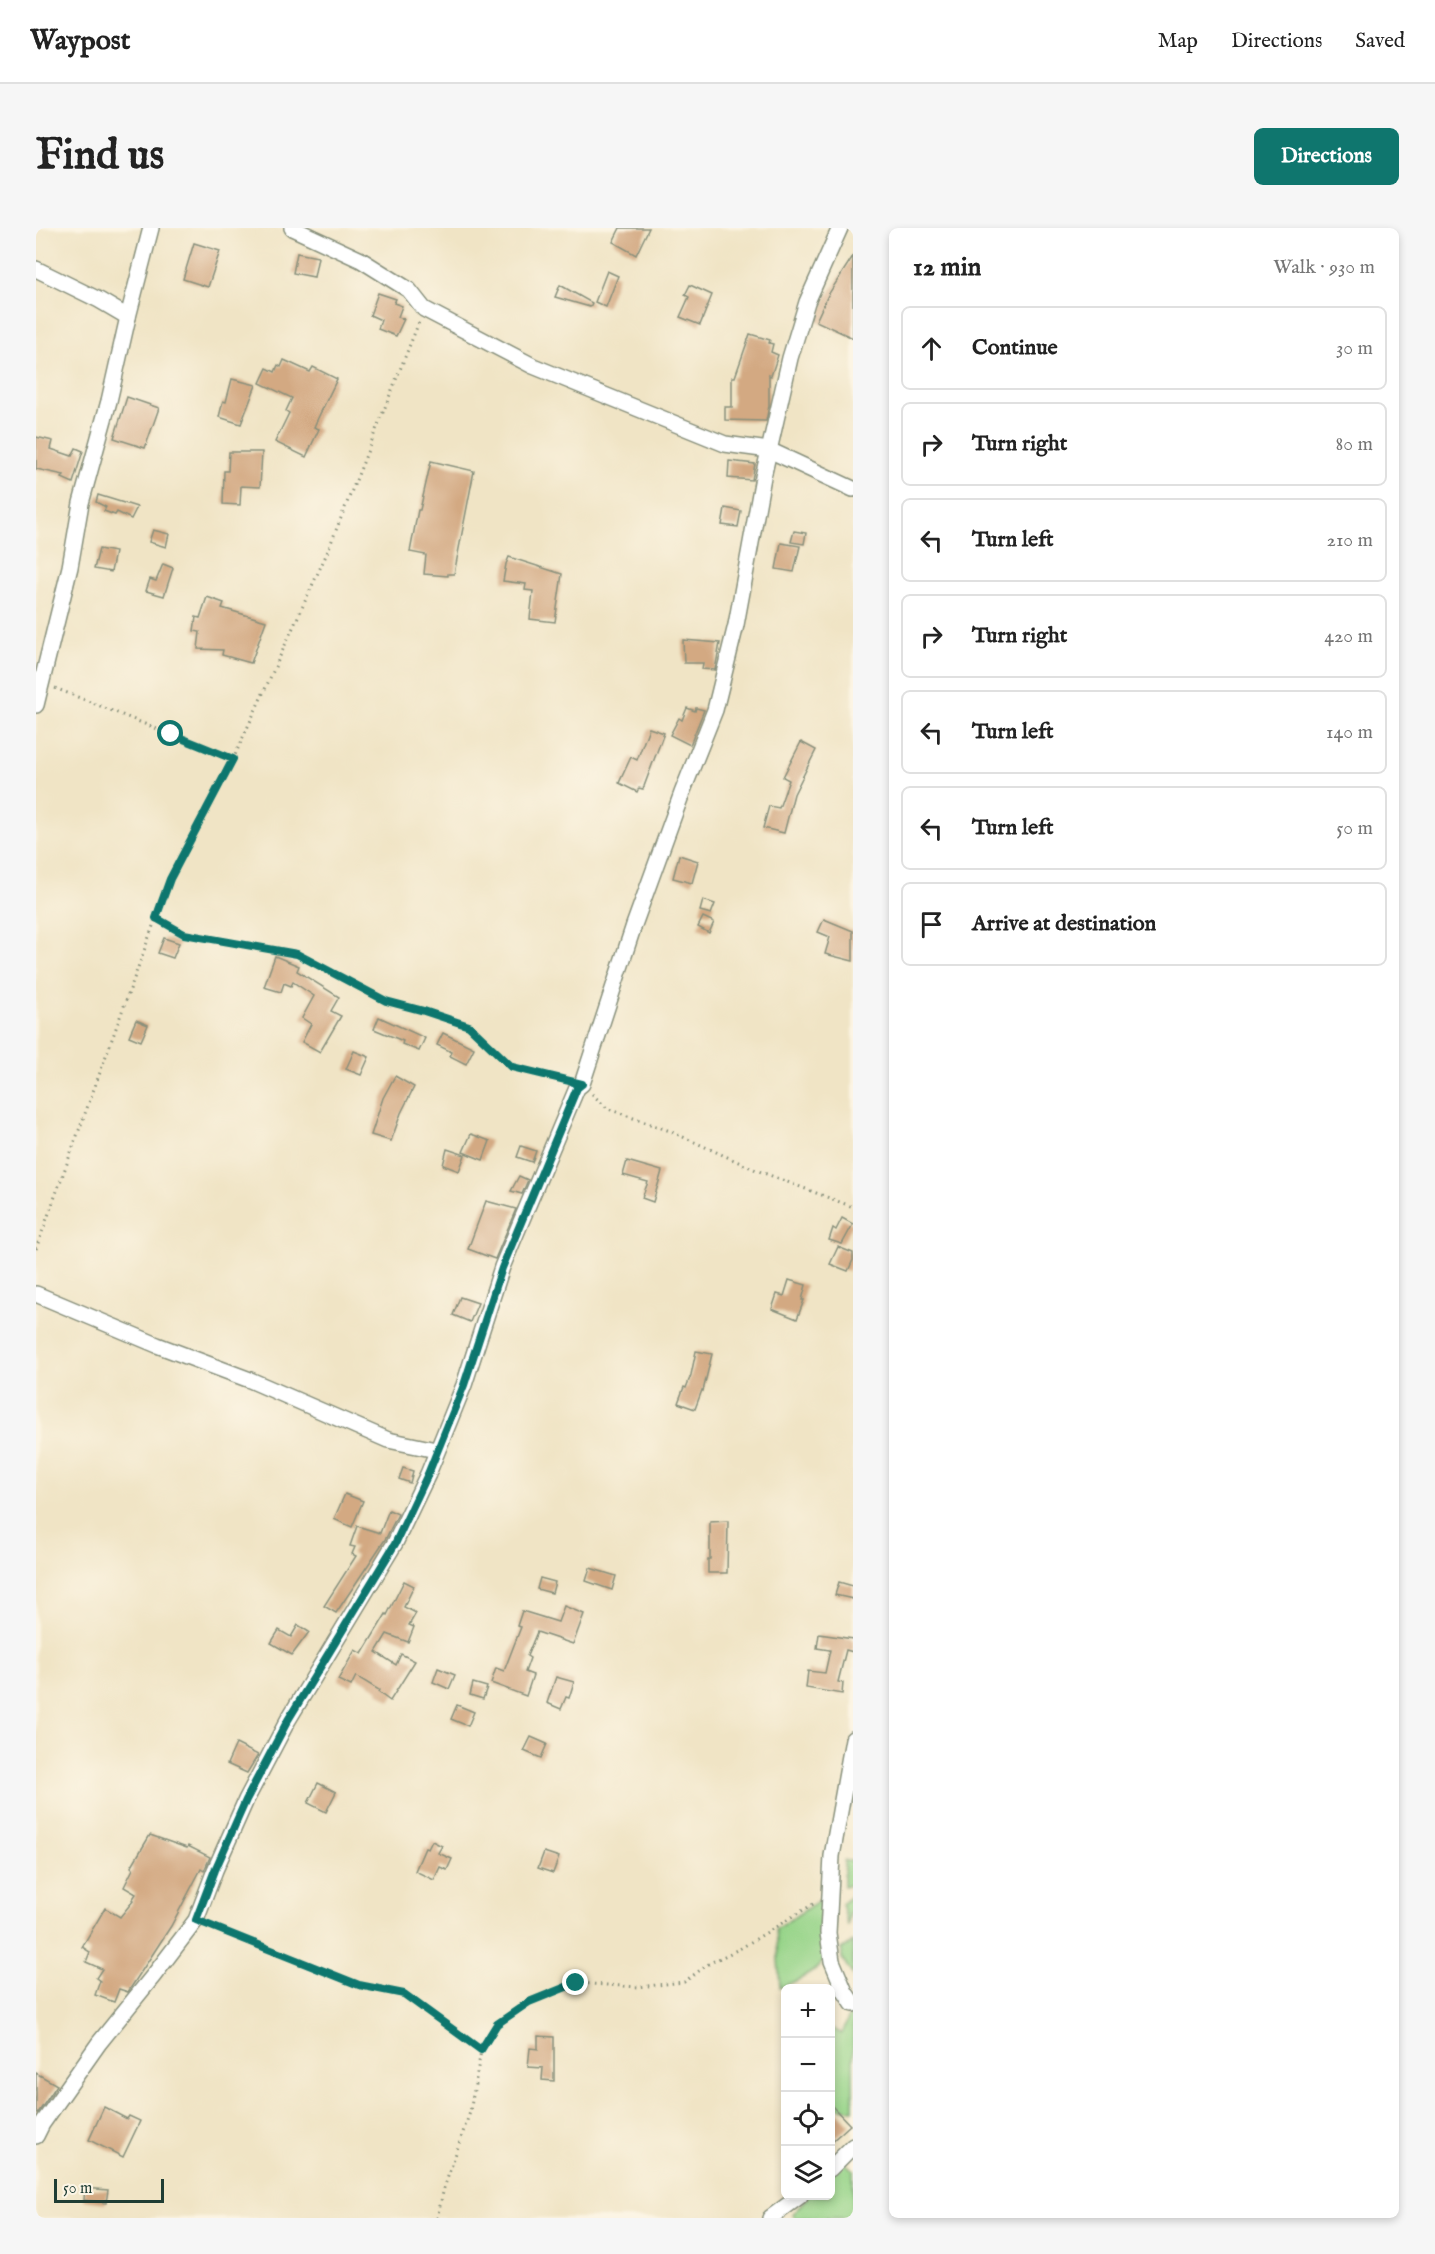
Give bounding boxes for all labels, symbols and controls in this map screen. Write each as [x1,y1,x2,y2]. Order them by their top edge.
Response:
text: Waypost [30,24,130,59]
text: Map [1158,28,1198,55]
text: Directions [1231,28,1322,55]
text: Saved [1355,28,1405,55]
button: Directions [1254,128,1399,185]
text: Find us [36,130,164,183]
text: 12 min [913,251,981,284]
text: Walk · 930 m [1273,255,1375,280]
icon: ahead [915,332,948,365]
text: Continue [972,334,1058,362]
text: 30 m [1336,336,1373,361]
icon: right [915,428,948,461]
text: Turn right [972,430,1067,458]
text: 80 m [1336,432,1373,457]
icon: left [915,524,948,557]
text: Turn left [972,526,1054,554]
text: 210 m [1327,528,1373,553]
icon: right [915,620,948,653]
text: Turn right [972,622,1067,650]
text: 420 m [1324,624,1373,649]
icon: left [915,716,948,749]
text: Turn left [972,718,1054,746]
route start [157,720,183,746]
text: 140 m [1326,720,1373,745]
icon: left [915,812,948,845]
text: Turn left [972,814,1054,842]
text: 50 m [1336,816,1373,841]
icon: arrive [915,908,948,941]
text: Arrive at destination [972,910,1156,938]
route end [562,1969,588,1995]
map controls [781,1984,835,2200]
button: + [781,1984,835,2038]
button: − [781,2038,835,2092]
button: locate [781,2092,835,2146]
button: layers [781,2146,835,2200]
scale bar [54,2176,164,2204]
text: 50 m [63,2179,92,2199]

